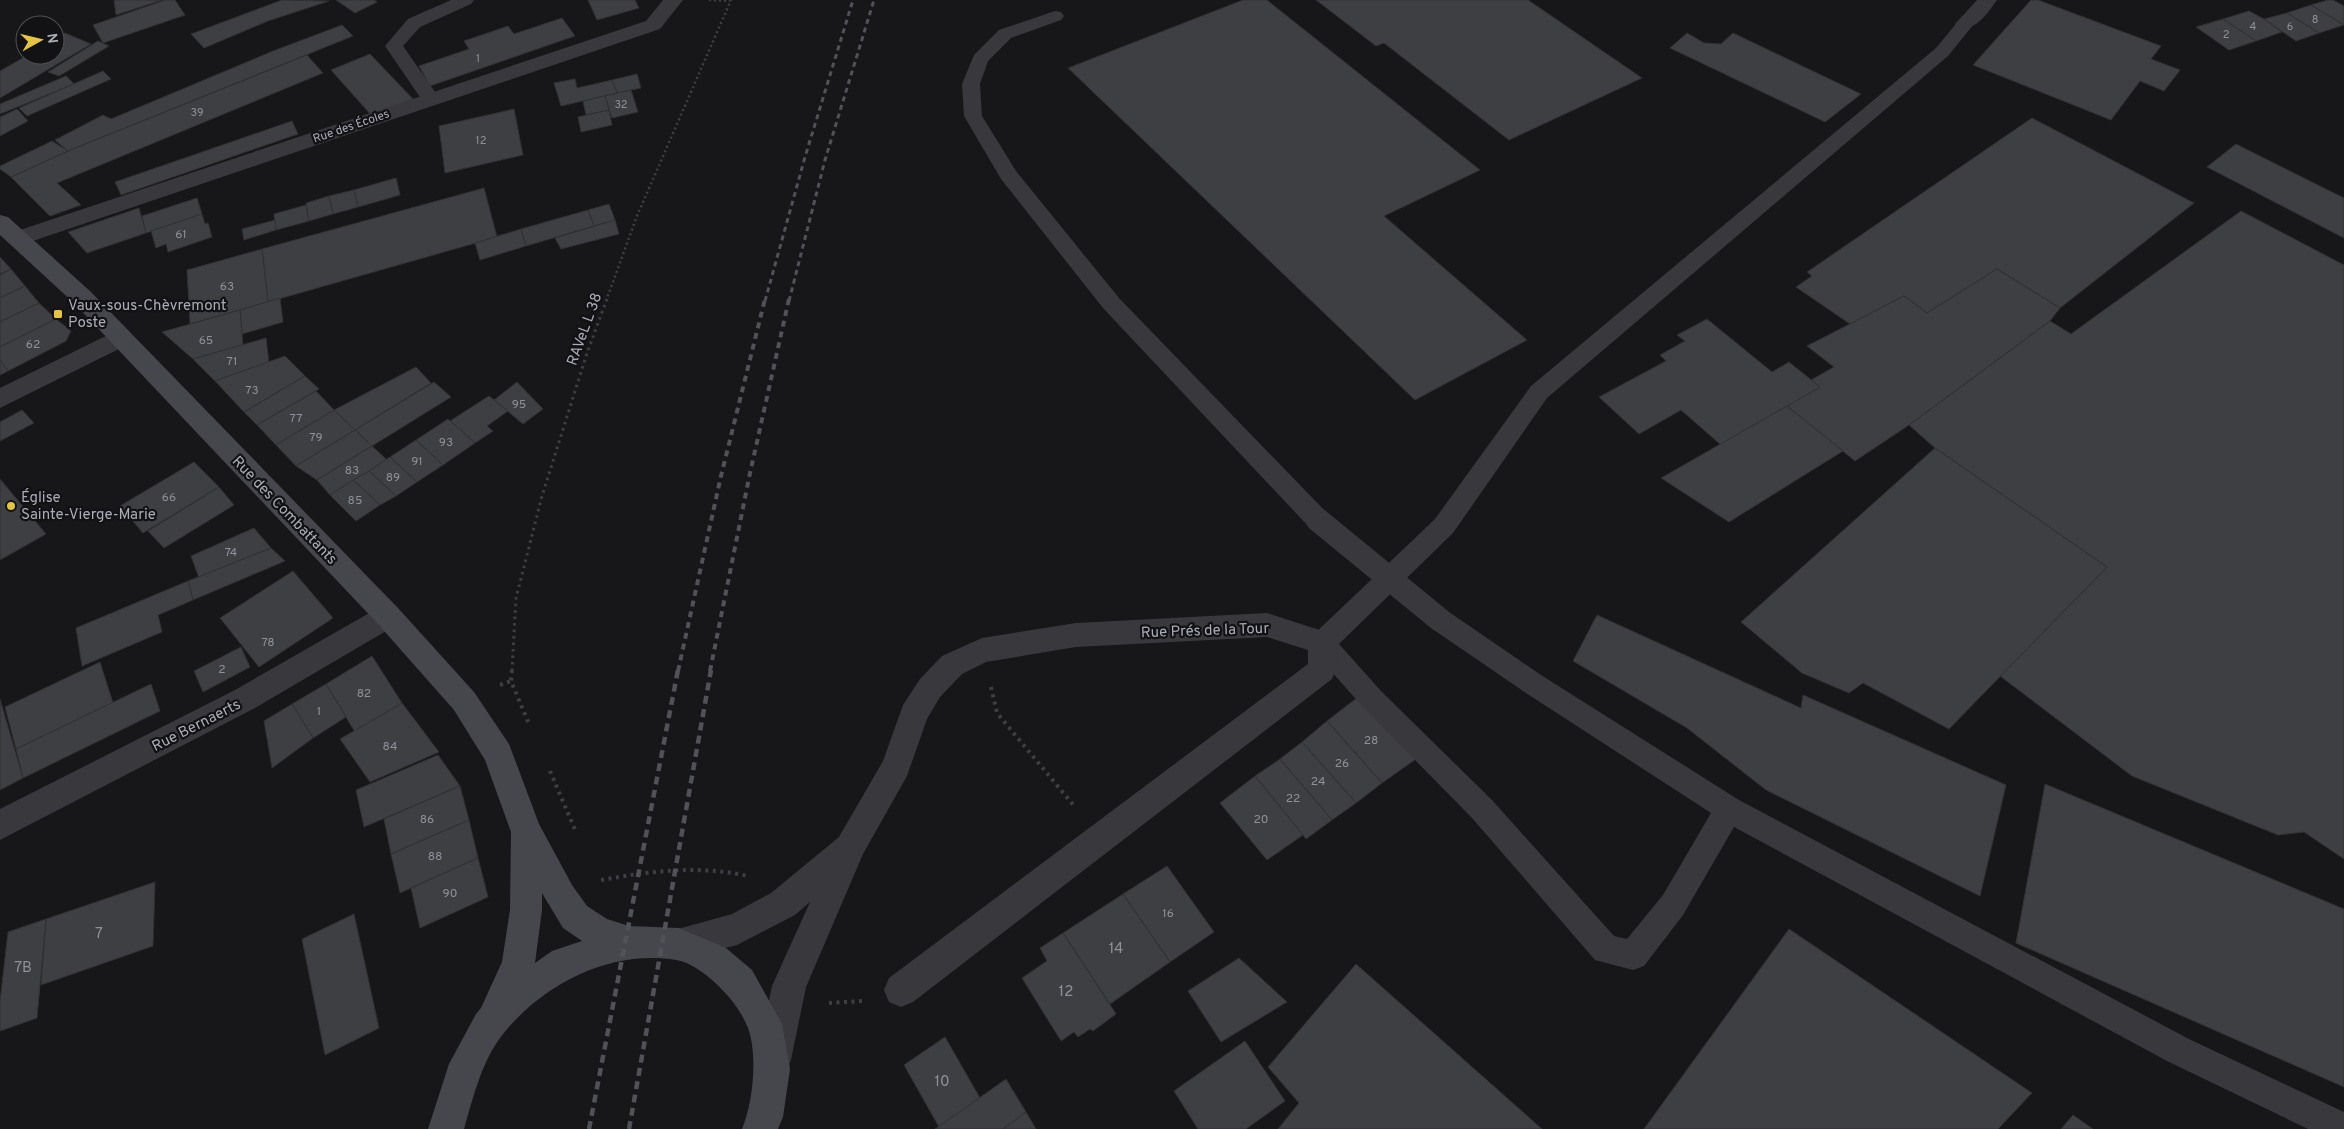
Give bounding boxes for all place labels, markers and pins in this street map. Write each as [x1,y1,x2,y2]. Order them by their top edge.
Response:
place label: Vaux-sous-Chèvremont Poste [68,297,226,333]
marker: Vaux-sous-Chèvremont Poste [52,308,64,320]
place label: Église Sainte-Vierge-Marie [21,488,156,525]
marker: Église Sainte-Vierge-Marie [5,500,17,512]

